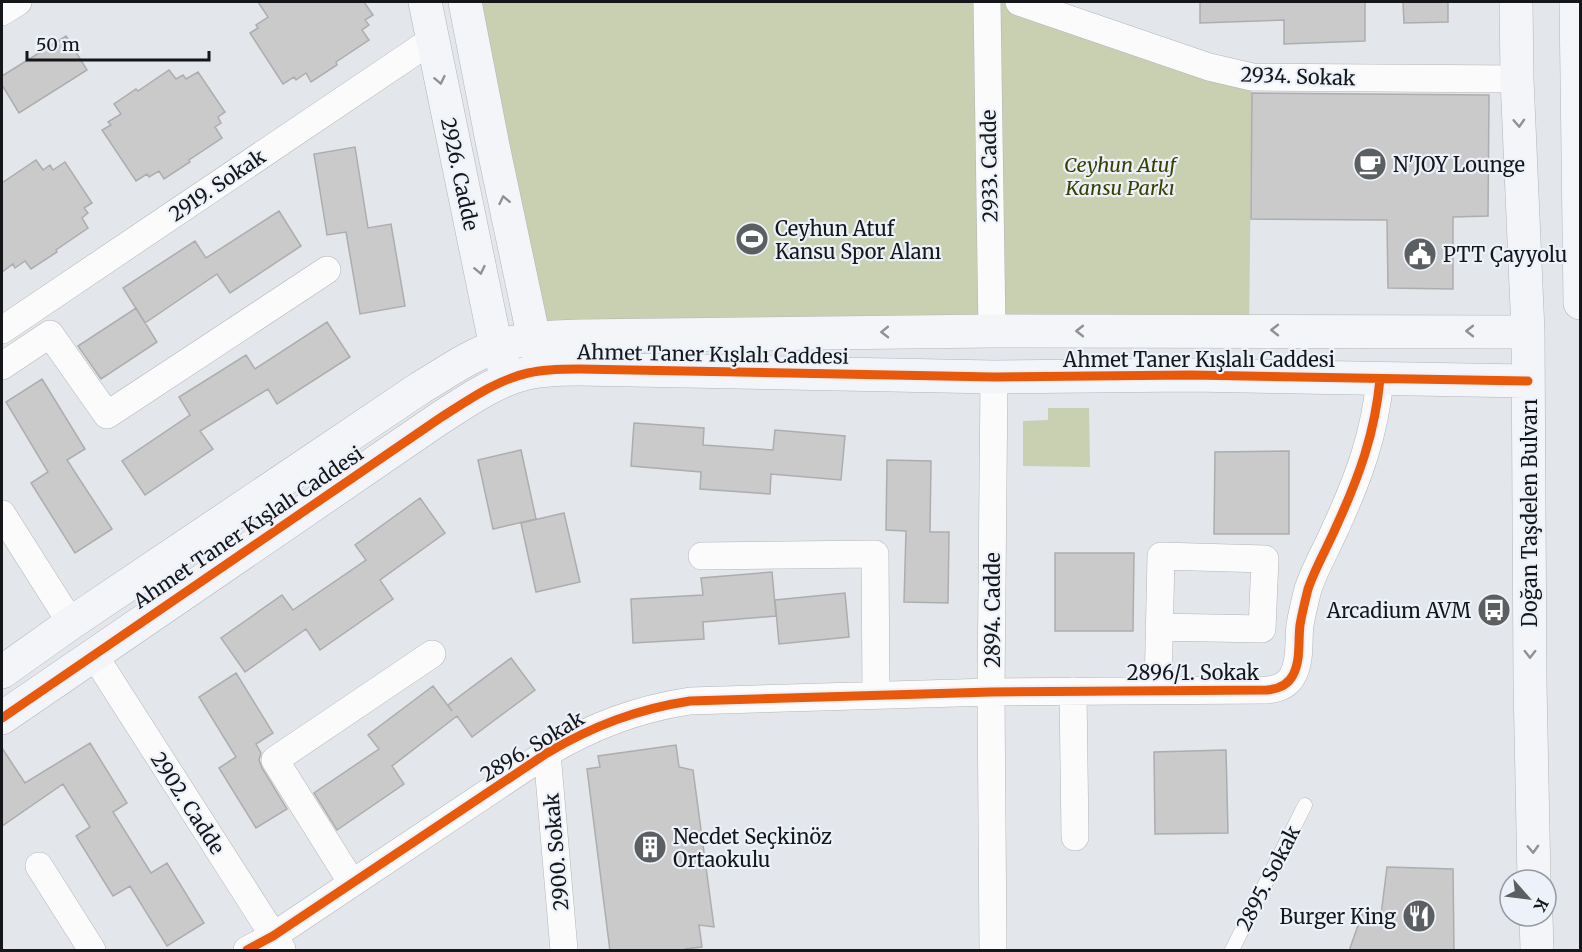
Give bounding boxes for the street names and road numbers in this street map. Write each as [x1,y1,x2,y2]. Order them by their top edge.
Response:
street label: 2934. Sokak [1240,61,1356,91]
street label: 2933. Cadde [976,110,1002,222]
street label: 2926. Cadde [436,115,484,233]
street label: 2919. Sokak [164,143,270,226]
street label: Ahmet Taner Kışlalı Caddesi [576,339,849,369]
street label: Ahmet Taner Kışlalı Caddesi [1062,347,1335,372]
street label: Doğan Taşdelen Bulvarı [1517,399,1542,627]
street label: Ahmet Taner Kışlalı Caddesi [128,441,368,614]
street label: 2894. Cadde [980,552,1005,668]
street label: 2896/1. Sokak [1127,660,1260,685]
street label: 2896. Sokak [476,705,589,787]
street label: 2902. Cadde [146,747,230,859]
street label: 2900. Sokak [538,792,574,912]
street label: 2895. Sokak [1231,821,1305,935]

